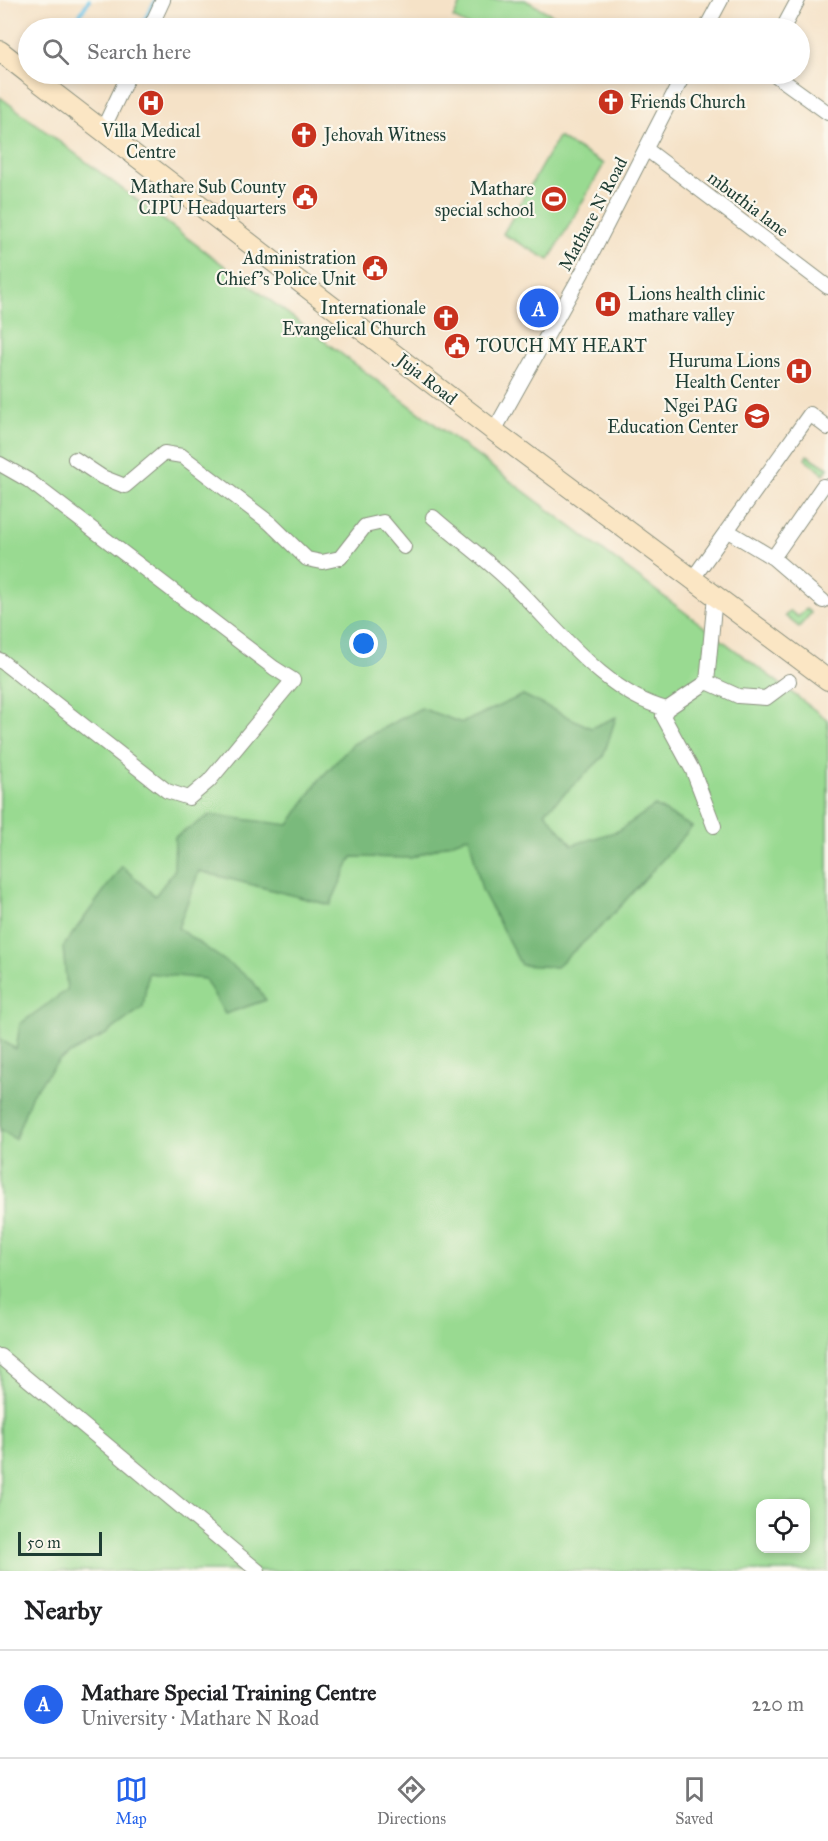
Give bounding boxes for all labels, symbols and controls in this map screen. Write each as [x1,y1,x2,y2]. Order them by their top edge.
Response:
search box [18,18,810,84]
icon: search [39,35,72,68]
text: Search here [87,38,191,65]
church icon: Friends Church [596,87,626,117]
hospital icon: Villa Medical Centre [136,88,166,118]
place label: Friends Church [630,91,746,113]
place label: Villa Medical Centre [101,120,200,163]
church icon: Jehovah Witness [289,120,319,150]
place label: Jehovah Witness [322,124,446,147]
street label: Mathare N Road [554,153,632,275]
street label: mbuthia lane [703,166,793,242]
place label: Mathare Sub County CIPU Headquarters [130,176,287,220]
place label: Mathare special school [435,178,534,221]
public building icon: Mathare Sub County CIPU Headquarters [290,182,320,212]
sports icon: Mathare special school [539,184,569,214]
place label: Administration Chief's Police Unit [216,247,357,290]
public building icon: Administration Chief's Police Unit [360,253,390,283]
place label: Lions health clinic mathare valley [628,283,766,326]
pin: A [520,286,558,330]
hospital icon: Lions health clinic mathare valley [593,289,623,319]
place label: Internationale Evangelical Church [282,297,426,341]
church icon: Internationale Evangelical Church [431,303,461,333]
public building icon: TOUCH MY HEART [442,331,472,361]
place label: TOUCH MY HEART [476,335,647,357]
street label: Juja Road [390,347,462,410]
place label: Huruma Lions Health Center [668,350,780,393]
hospital icon: Huruma Lions Health Center [784,356,814,386]
place label: Ngei PAG Education Center [607,395,738,438]
school or university icon: Ngei PAG Education Center [742,401,772,431]
your location [349,629,378,658]
map controls [756,1499,810,1553]
button: locate [756,1499,810,1553]
scale bar [18,1529,102,1556]
text: 50 m [27,1533,61,1552]
text: Nearby [24,1594,102,1626]
text: Mathare Special Training Centre [81,1679,376,1706]
text: A [37,1692,50,1716]
text: 220 m [752,1692,804,1716]
text: University · Mathare N Road [81,1706,319,1730]
tab: Map [115,1773,148,1828]
tab: Directions [377,1773,446,1828]
tab: Saved [675,1773,713,1828]

